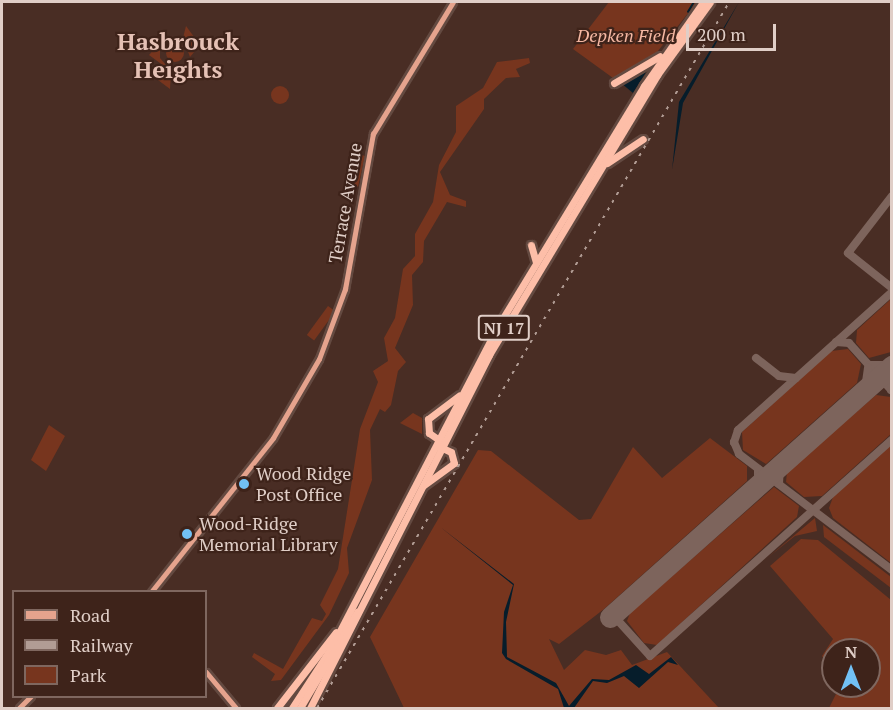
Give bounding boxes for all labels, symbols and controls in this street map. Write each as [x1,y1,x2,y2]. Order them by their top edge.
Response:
scale bar [689,12,779,50]
text: 200 m [697,22,746,46]
park label: Depken Field [577,24,675,46]
district label: Hasbrouck Heights [117,28,239,84]
street label: Terrace Avenue [324,141,366,265]
road number: NJ 17 [477,315,531,341]
place label: Wood Ridge Post Office [256,463,351,506]
marker: Wood Ridge Post Office [237,477,251,491]
place label: Wood-Ridge Memorial Library [199,513,338,556]
marker: Wood-Ridge Memorial Library [180,527,194,541]
legend [12,590,207,698]
text: Road [70,603,110,627]
text: Railway [70,633,133,657]
north arrow [821,638,881,698]
text: N [845,641,857,663]
text: Park [70,663,106,687]

